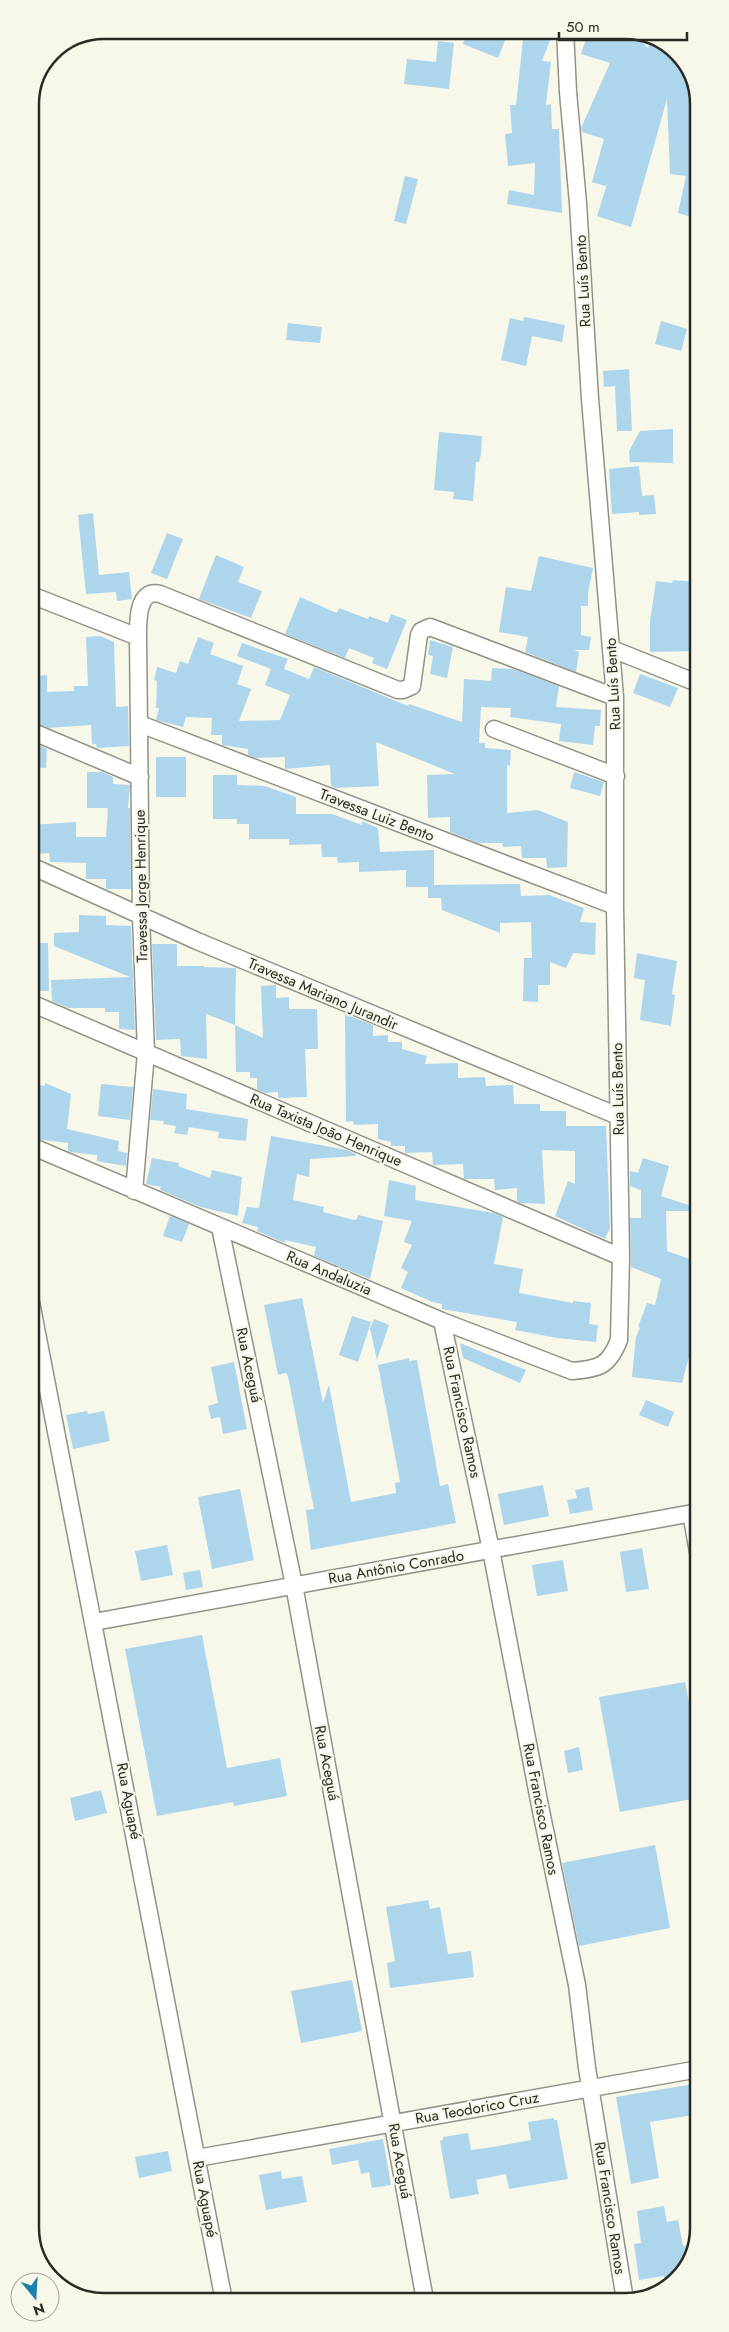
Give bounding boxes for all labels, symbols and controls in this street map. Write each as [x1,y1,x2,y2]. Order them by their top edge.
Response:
scale bar [559,10,686,42]
text: 50 m [566,16,600,38]
street label: Rua Luís Bento [570,234,596,328]
street label: Rua Luís Bento [600,637,626,731]
street label: Travessa Luiz Bento [316,783,438,847]
street label: Travessa Jorge Henrique [129,809,153,963]
street label: Travessa Mariano Jurandir [244,952,402,1036]
street label: Rua Luís Bento [606,1043,630,1135]
street label: Rua Taxista João Henrique [246,1088,406,1172]
street label: Rua Andaluzia [283,1245,375,1301]
street label: Rua Aceguá [230,1325,268,1405]
street label: Rua Francisco Ramos [437,1344,487,1480]
street label: Rua Antônio Conrado [326,1544,466,1590]
street label: Rua Aceguá [309,1723,345,1803]
street label: Rua Francisco Ramos [517,1741,565,1877]
street label: Rua Aguapé [111,1761,147,1842]
street label: Rua Teodorico Cruz [413,2086,541,2130]
street label: Rua Aceguá [383,2121,417,2201]
street label: Rua Francisco Ramos [589,2140,631,2276]
street label: Rua Aguapé [187,2159,223,2240]
north arrow [10,2272,60,2322]
text: N [31,2298,47,2321]

